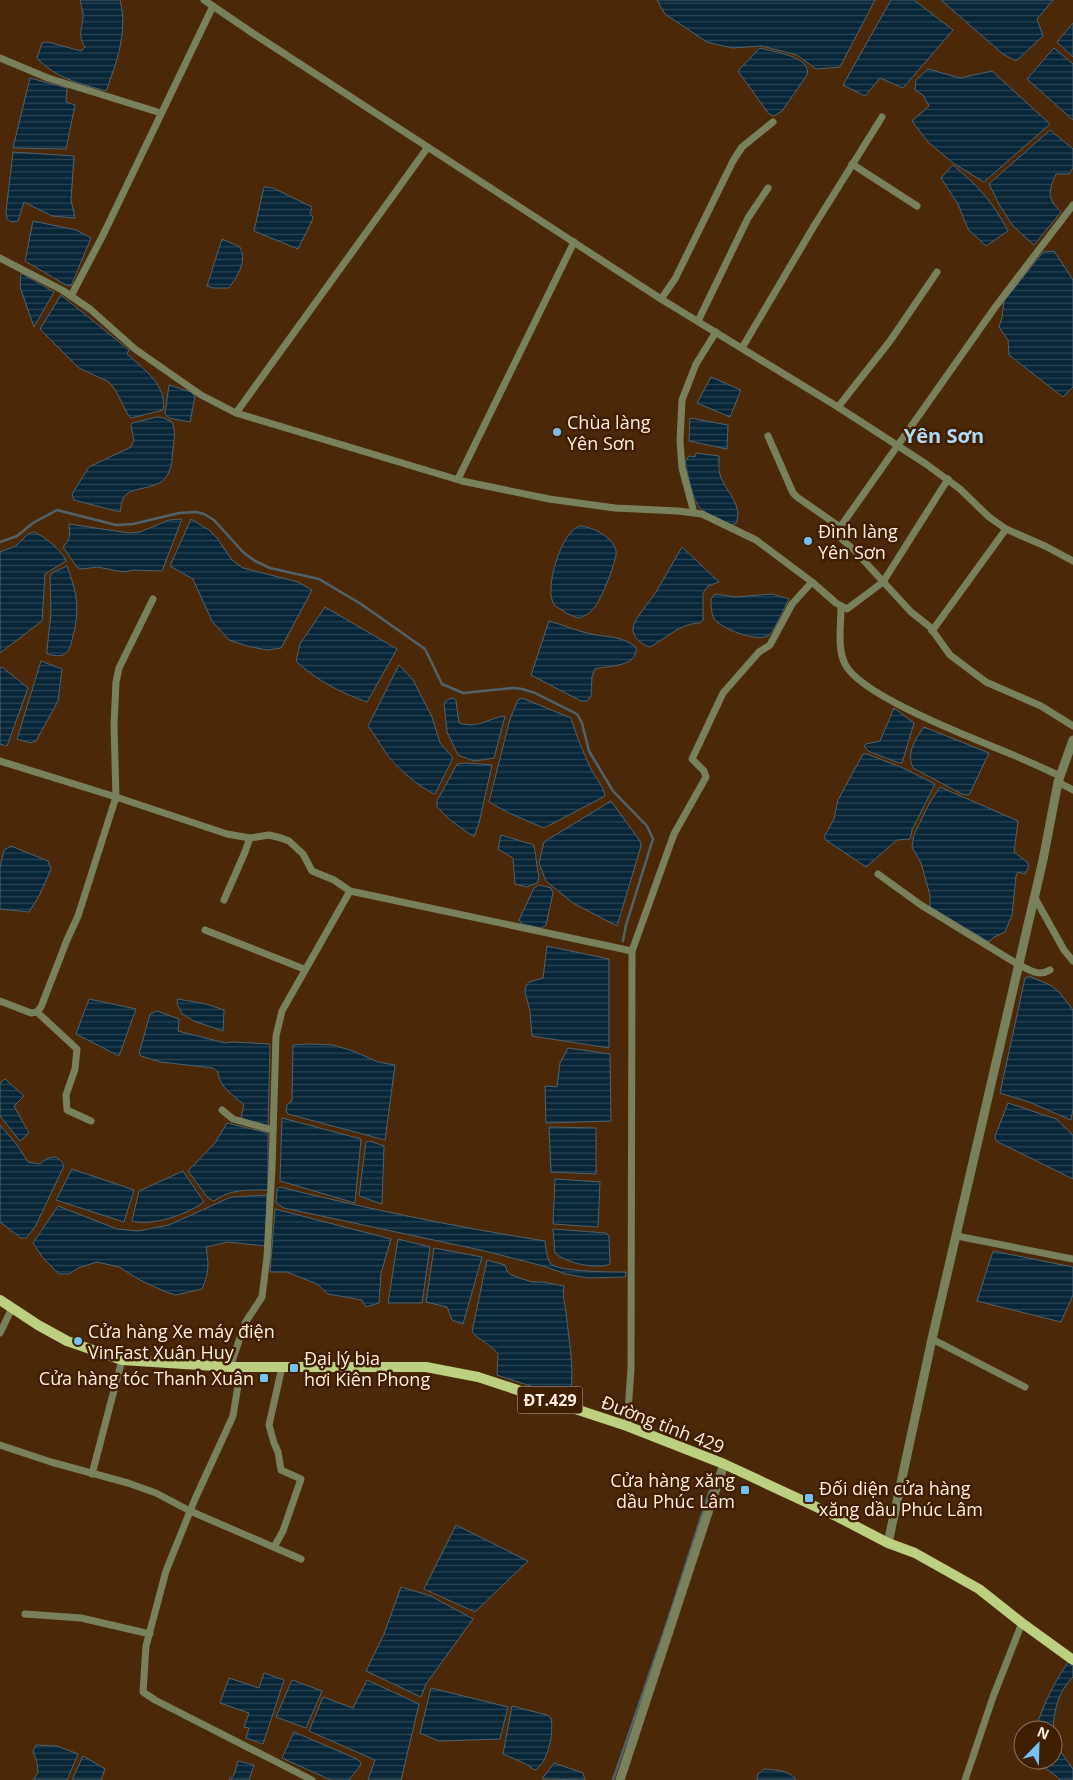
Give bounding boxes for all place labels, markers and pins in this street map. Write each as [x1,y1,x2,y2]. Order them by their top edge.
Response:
place label: Chùa làng Yên Sơn [567,410,651,455]
marker: Chùa làng Yên Sơn [551,426,563,438]
place label: Đình làng Yên Sơn [818,519,898,564]
marker: Đình làng Yên Sơn [802,535,814,547]
place label: Cửa hàng Xe máy điện VinFast Xuân Huy [88,1319,275,1364]
marker: Cửa hàng Xe máy điện VinFast Xuân Huy [72,1335,84,1347]
place label: Đại lý bia hơi Kiên Phong [304,1346,430,1391]
marker: Đại lý bia hơi Kiên Phong [288,1362,300,1374]
place label: Cửa hàng tóc Thanh Xuân [39,1366,254,1390]
marker: Cửa hàng tóc Thanh Xuân [258,1372,270,1384]
place label: Cửa hàng xăng dầu Phúc Lâm [610,1468,735,1513]
place label: Đối diện cửa hàng xăng dầu Phúc Lâm [819,1476,983,1521]
marker: Cửa hàng xăng dầu Phúc Lâm [739,1484,751,1496]
marker: Đối diện cửa hàng xăng dầu Phúc Lâm [803,1492,815,1504]

